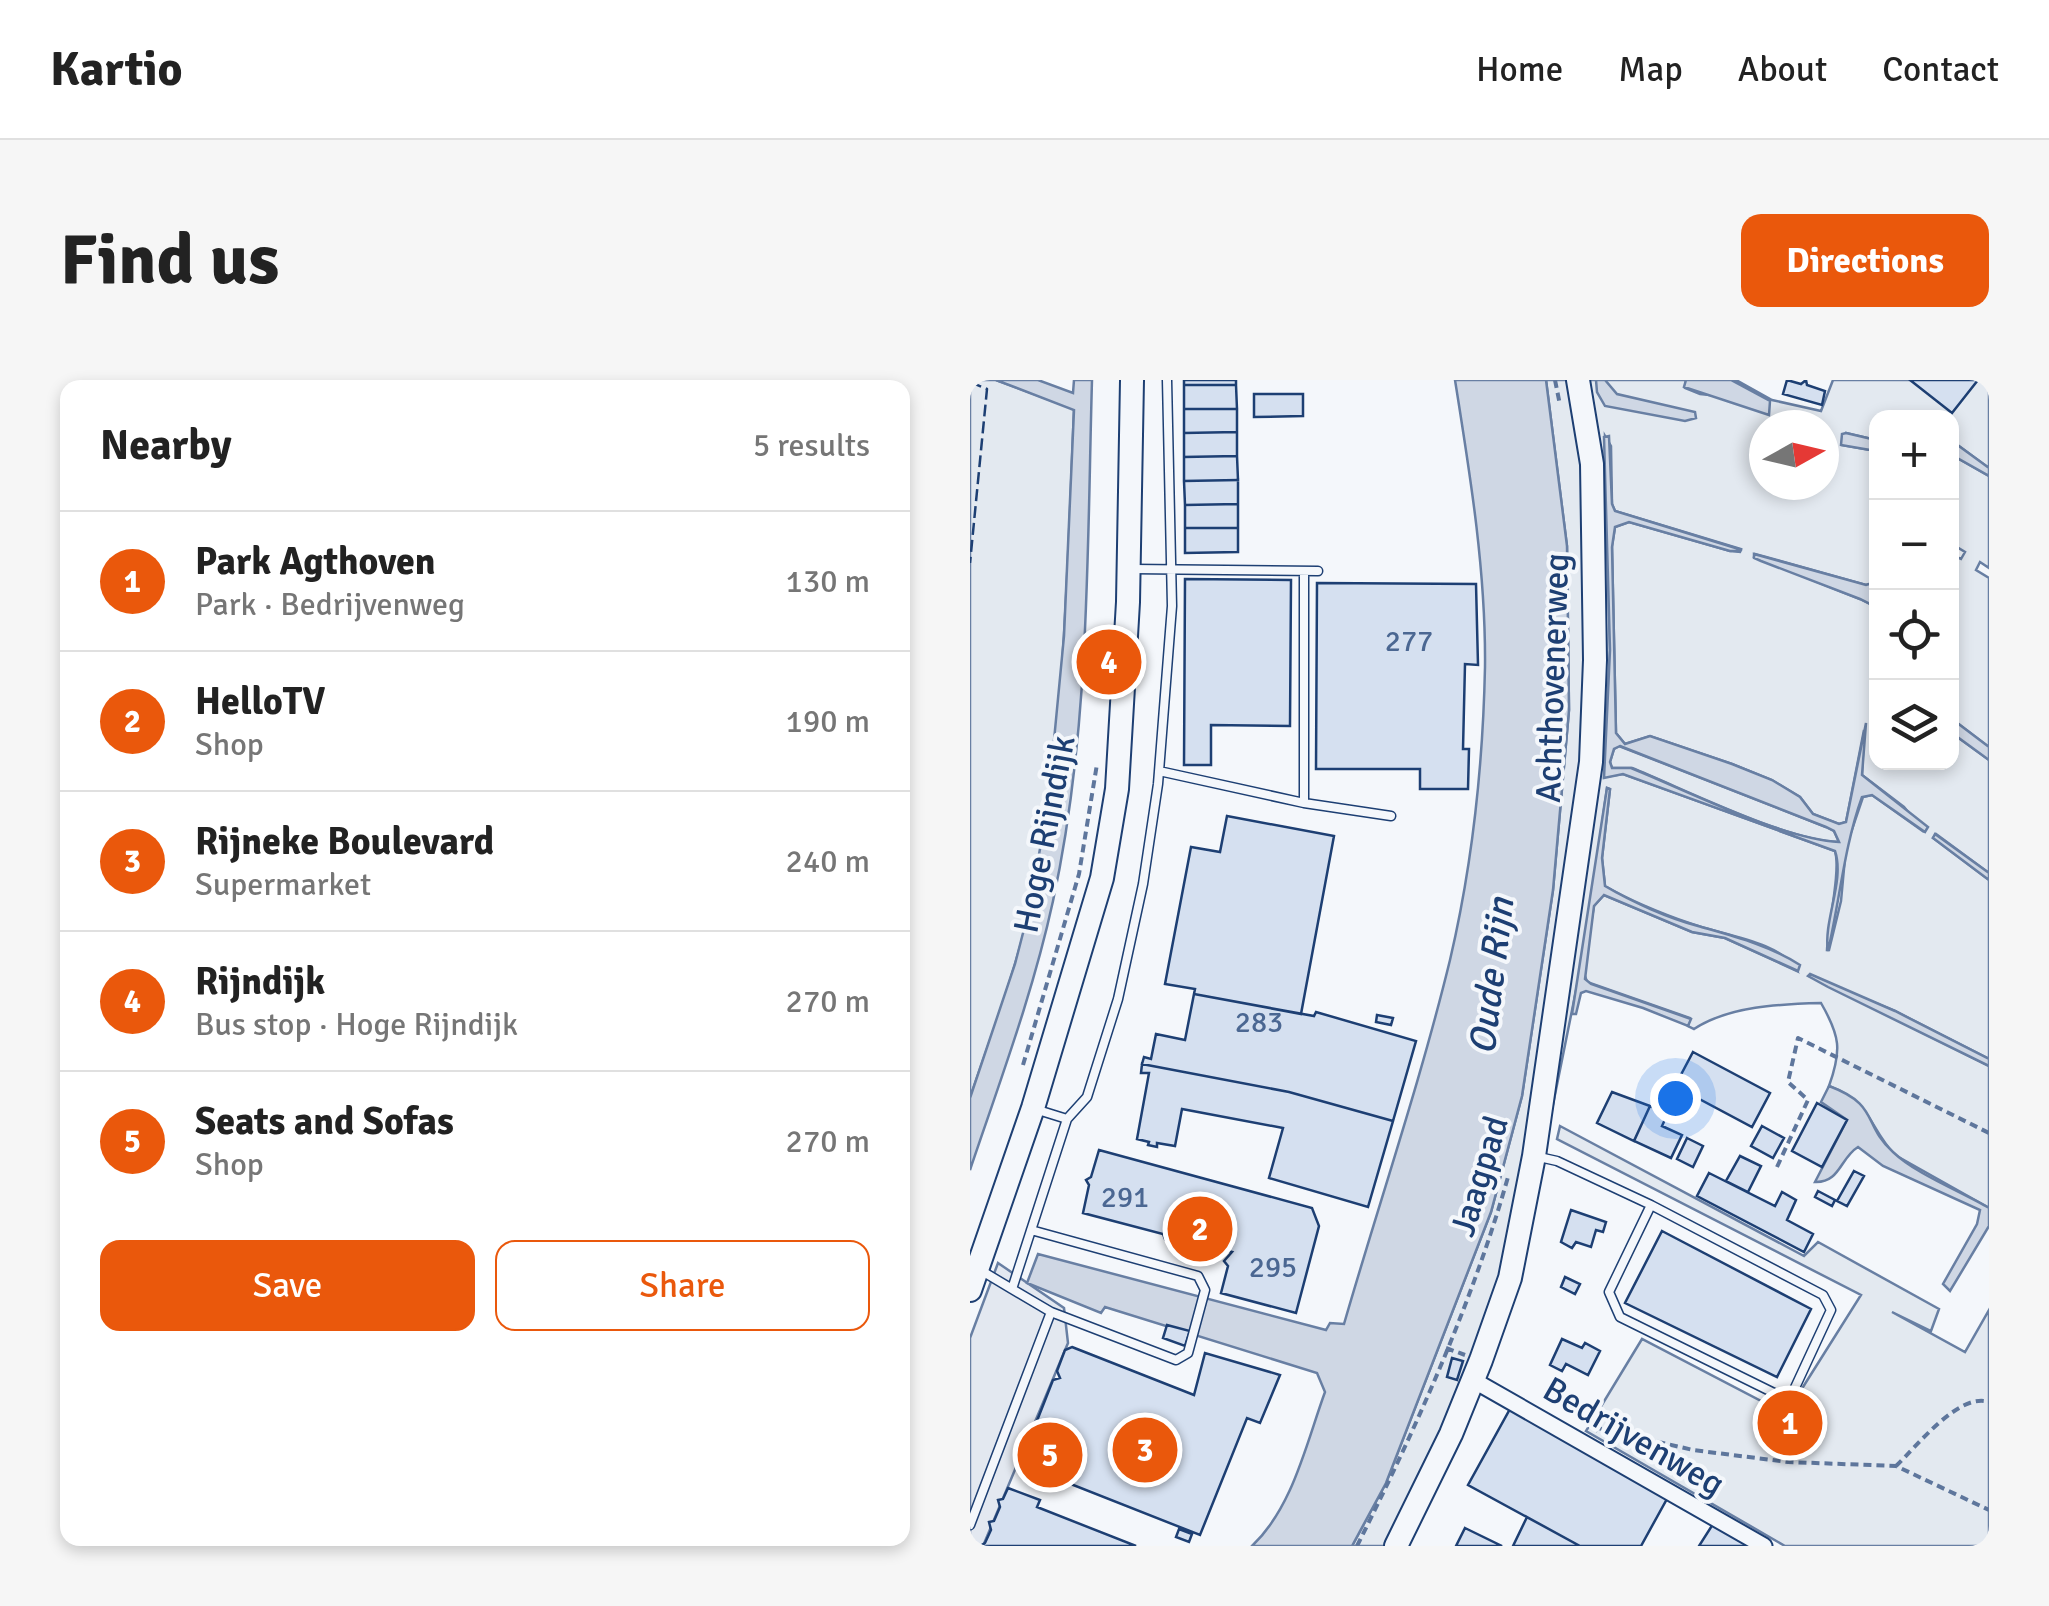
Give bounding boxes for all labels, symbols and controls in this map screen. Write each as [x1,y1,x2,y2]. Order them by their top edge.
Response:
text: Kartio [50,40,183,99]
text: Home [1476,48,1563,91]
text: Map [1618,48,1683,91]
text: About [1738,48,1827,91]
text: Contact [1882,48,1999,91]
button: Directions [1741,214,1989,307]
text: Find us [60,217,279,303]
north arrow [1749,410,1839,500]
map controls [1869,410,1959,770]
button: + [1869,410,1959,500]
text: Nearby [100,420,232,471]
text: 5 results [753,426,870,465]
button: − [1869,500,1959,590]
text: Park Agthoven [195,538,436,585]
street label: Achthovenerweg [1527,552,1578,804]
text: 1 [124,562,141,601]
text: 130 m [786,562,870,601]
text: Park · Bedrijvenweg [195,585,465,624]
button: locate [1869,590,1959,680]
house number: 277 [1385,623,1433,660]
pin: 4 [1076,624,1142,700]
text: HelloTV [195,678,325,725]
button: layers [1869,680,1959,770]
text: 2 [124,702,141,741]
text: 190 m [786,702,870,741]
text: Shop [195,725,264,764]
street label: Hoge Rijndijk [1004,732,1085,936]
text: Rijneke Boulevard [195,818,494,865]
text: 3 [124,842,141,881]
text: 240 m [786,842,870,881]
text: Supermarket [195,865,371,904]
water label: Oude Rijn [1459,894,1525,1057]
text: Rijndijk [195,958,325,1005]
text: 4 [124,982,141,1021]
text: 270 m [786,982,870,1021]
house number: 283 [1235,1004,1283,1041]
text: Bus stop · Hoge Rijndijk [195,1005,518,1044]
your location [1650,1073,1701,1124]
text: Seats and Sofas [195,1098,454,1145]
street label: Jaagpad [1441,1111,1518,1241]
text: 5 [124,1122,141,1161]
text: 270 m [786,1122,870,1161]
text: Shop [195,1145,264,1184]
house number: 291 [1101,1179,1149,1216]
pin: 2 [1168,1192,1232,1266]
button: Save [100,1240,475,1331]
button: Share [495,1240,870,1331]
house number: 295 [1249,1249,1297,1286]
street label: Bedrijvenweg [1536,1367,1732,1506]
pin: 1 [1758,1386,1822,1460]
pin: 3 [1112,1412,1178,1488]
pin: 5 [1018,1418,1082,1492]

